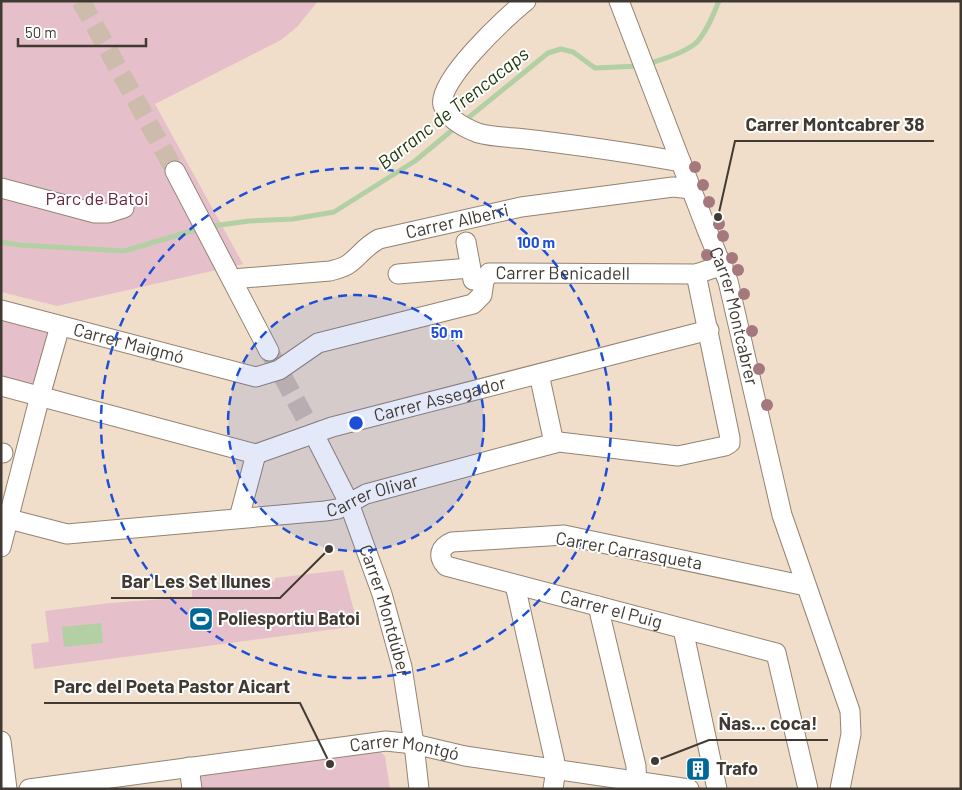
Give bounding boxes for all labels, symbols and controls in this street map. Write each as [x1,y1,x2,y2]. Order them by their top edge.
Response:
scale bar [18,15,145,47]
text: 50 m [25,23,57,41]
water label: Barranc de Trencacaps [373,41,533,174]
callout: Carrer Montcabrer 38 [735,107,934,141]
text: Carrer Montcabrer 38 [746,112,924,135]
park label: Parc de Batoi [45,187,149,209]
street label: Carrer Alberri [403,198,511,243]
text: 100 m [517,233,555,251]
street label: Carrer Montcabrer [705,243,764,388]
street label: Carrer Benicadell [496,261,630,284]
street label: Carrer Maigmó [71,318,187,368]
text: 50 m [431,323,463,341]
street label: Carrer Assegador [371,371,508,426]
centre of rings [347,414,365,432]
street label: Carrer Olivar [325,468,421,521]
street label: Carrer Carrasqueta [554,526,704,574]
street label: Carrer Montdúber [355,541,415,678]
callout: Bar Les Set llunes [111,564,280,598]
text: Bar Les Set llunes [121,569,271,592]
street label: Carrer el Puig [558,585,665,633]
sports icon: Poliesportiu Batoi [188,606,214,632]
place label: Poliesportiu Batoi [218,607,360,629]
callout: Parc del Poeta Pastor Aicart [44,669,300,703]
text: Parc del Poeta Pastor Aicart [54,674,290,697]
callout: Ñas... coca! [709,706,828,740]
text: Ñas... coca! [719,711,817,734]
street label: Carrer Montgó [348,729,462,764]
building icon: Trafo [685,756,711,782]
place label: Trafo [716,757,758,779]

